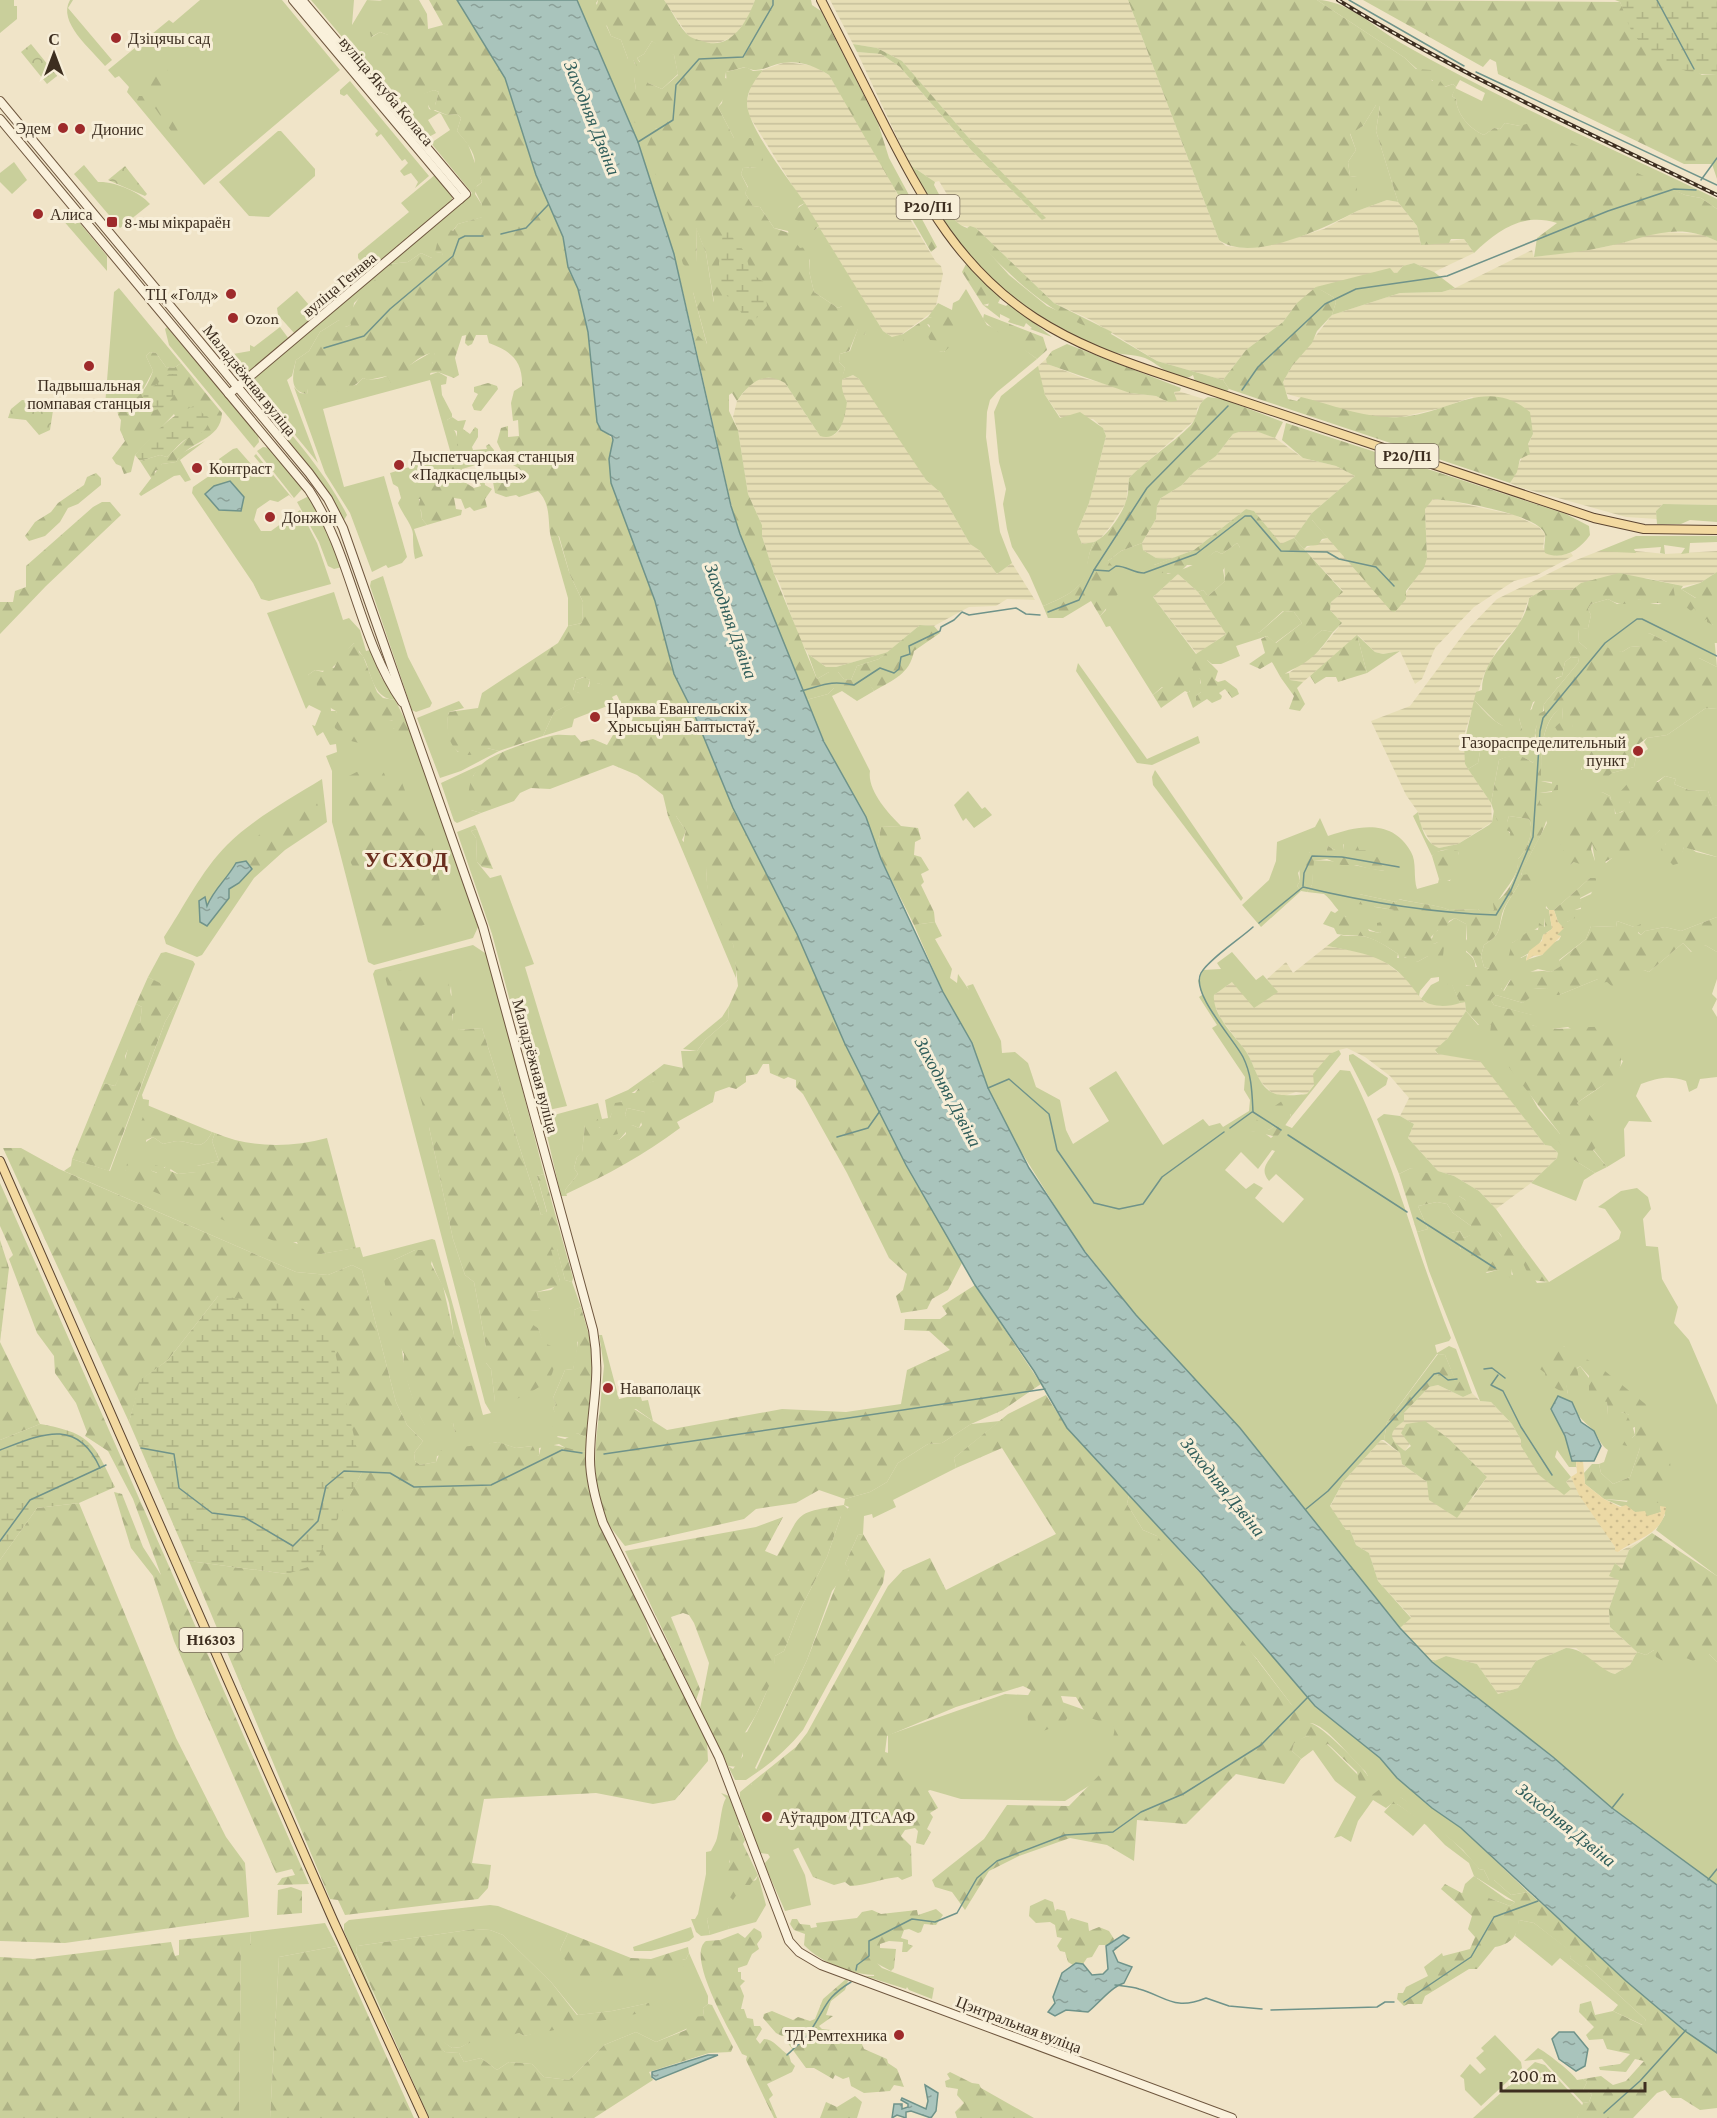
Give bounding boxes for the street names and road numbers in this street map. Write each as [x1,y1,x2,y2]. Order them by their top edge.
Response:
street label: вуліца Якуба Коласа [335,33,437,150]
road number: Р20/П1 [896,195,960,219]
street label: вуліца Генава [299,249,380,321]
street label: Маладзёжная вуліца [199,321,300,440]
road number: Р20/П1 [1376,444,1438,468]
street label: Маладзёжная вуліца [509,997,562,1135]
road number: Н16303 [180,1628,242,1652]
street label: Цэнтральная вуліца [953,1993,1084,2057]

